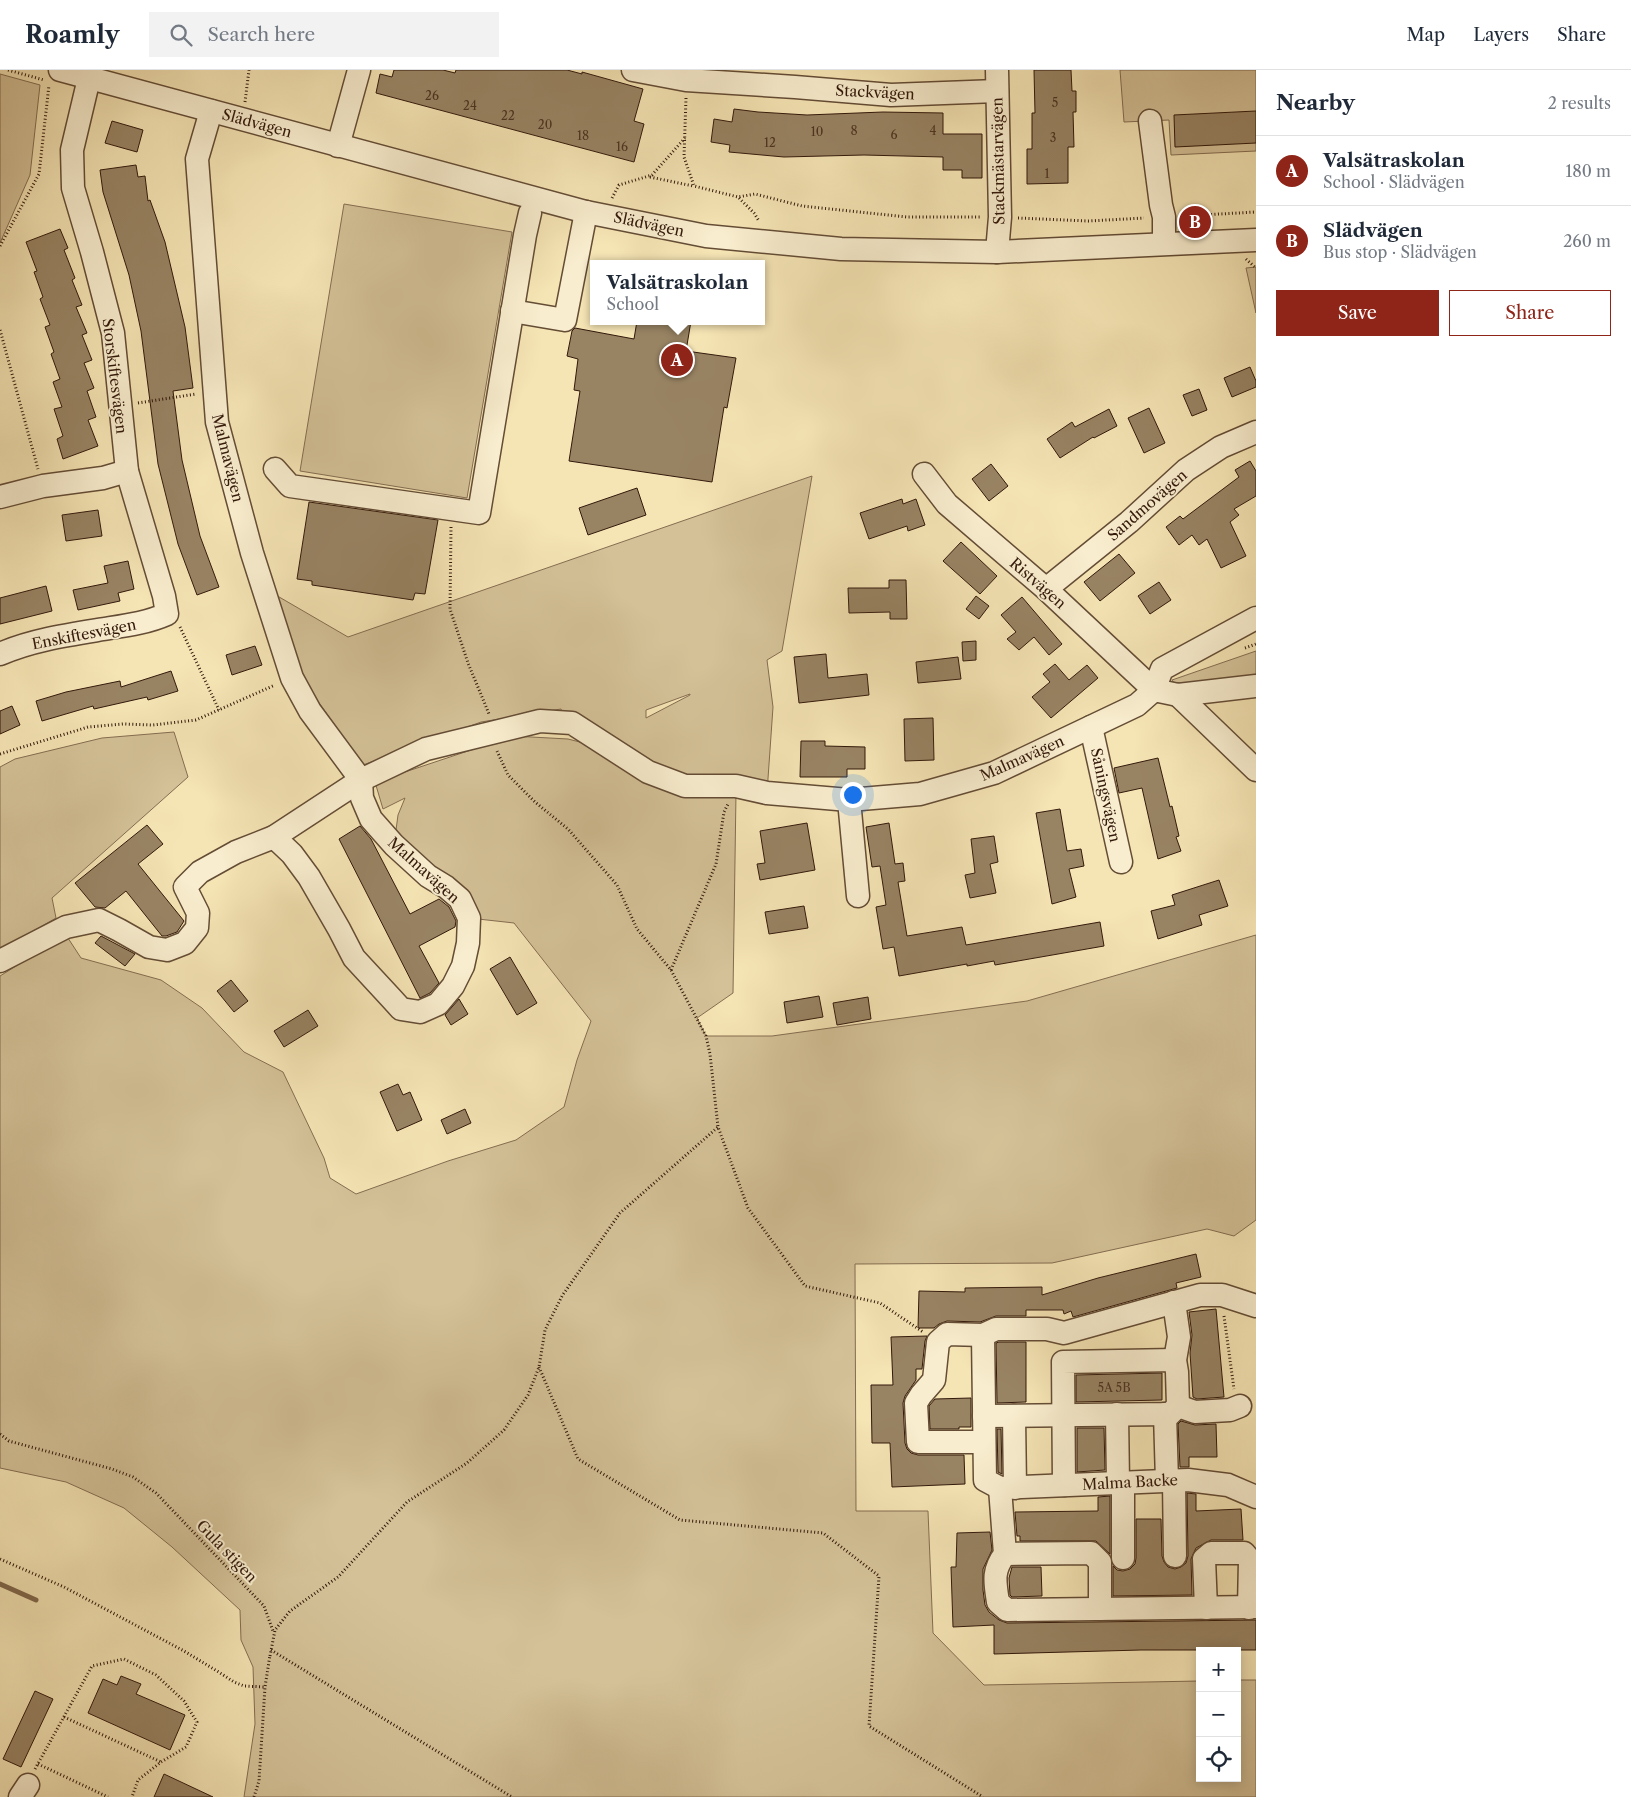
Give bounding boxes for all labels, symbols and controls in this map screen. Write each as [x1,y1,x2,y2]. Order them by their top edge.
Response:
search box [149,12,499,57]
text: Roamly [25,20,119,49]
icon: search [167,21,195,49]
text: Search here [207,23,315,46]
text: Map [1407,24,1445,46]
text: Layers [1473,24,1529,46]
text: Share [1557,24,1606,46]
street label: Stackvägen [835,80,916,104]
house number: 26 [425,88,439,103]
text: Nearby [1276,90,1355,115]
text: 2 results [1548,93,1611,113]
house number: 5 [1052,95,1058,110]
street label: Stackmästarvägen [987,96,1009,225]
house number: 24 [463,98,477,113]
street label: Slädvägen [220,105,295,142]
house number: 22 [501,108,515,123]
house number: 20 [538,117,552,132]
house number: 8 [850,123,858,138]
house number: 4 [930,123,937,138]
house number: 10 [811,124,823,139]
house number: 6 [890,127,898,142]
house number: 18 [577,128,589,143]
house number: 3 [1050,130,1056,145]
house number: 12 [764,135,776,150]
house number: 16 [616,139,628,154]
text: Valsätraskolan [1323,149,1465,172]
text: A [1286,161,1298,181]
text: 180 m [1565,161,1611,181]
house number: 1 [1044,166,1050,181]
text: School · Slädvägen [1323,172,1465,192]
pin: B [1179,203,1211,241]
street label: Slädvägen [612,207,687,241]
text: Slädvägen [1323,219,1423,242]
text: B [1286,231,1298,251]
text: 260 m [1563,231,1611,251]
text: Bus stop · Slädvägen [1323,242,1477,262]
popup [590,260,765,325]
text: Valsätraskolan [607,271,748,294]
button: Save [1276,290,1439,336]
button: Share [1449,290,1611,336]
text: School [607,294,659,314]
street label: Storskiftesvägen [99,317,132,435]
pin: A [661,341,693,379]
street label: Malmavägen [208,412,248,505]
street label: Sandmovägen [1103,465,1191,545]
street label: Ristvägen [1006,553,1071,613]
street label: Enskiftesvägen [30,614,138,653]
street label: Malmavägen [977,731,1068,785]
street label: Såningsvägen [1087,746,1125,844]
your location [840,782,866,808]
street label: Malmavägen [384,833,464,908]
house number: 5A 5B [1097,1380,1131,1395]
street label: Malma Backe [1082,1470,1178,1494]
street label: Gula stigen [193,1516,262,1587]
map controls [1196,1647,1241,1782]
button: + [1196,1647,1241,1692]
button: − [1196,1692,1241,1737]
button: locate [1196,1737,1241,1782]

